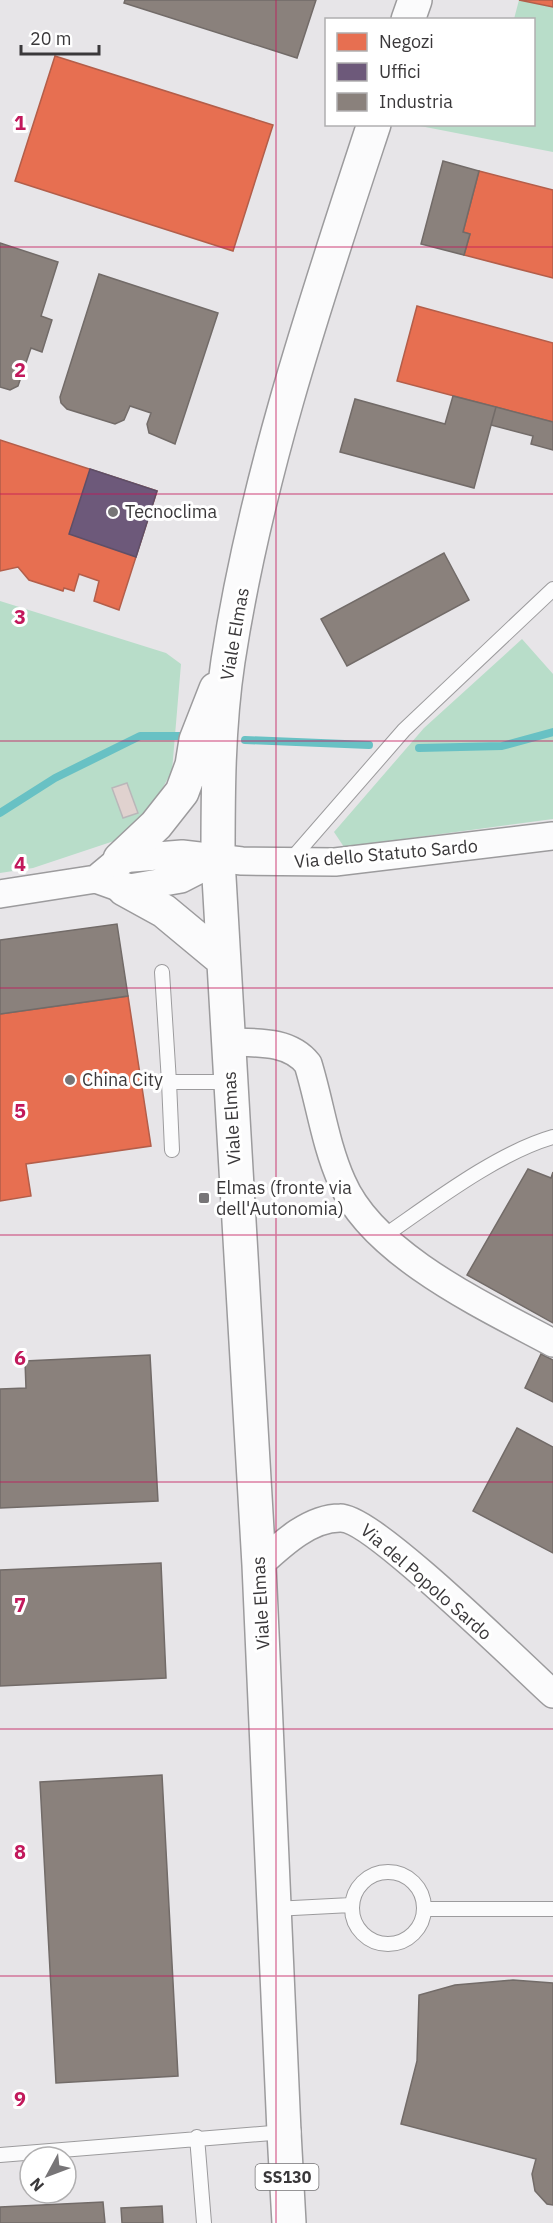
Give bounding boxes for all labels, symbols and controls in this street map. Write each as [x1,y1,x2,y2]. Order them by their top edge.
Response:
scale bar [21,18,99,56]
legend [325,18,535,126]
text: 20 m [30,27,72,50]
text: Negozi [379,30,434,53]
text: Uffici [379,60,421,83]
text: Industria [379,90,453,113]
text: 1 [14,109,26,136]
text: 2 [14,356,26,383]
place label: Tecnoclima [125,500,218,523]
marker: Tecnoclima [106,505,120,519]
street label: Viale Elmas [215,586,254,682]
text: 3 [14,603,26,630]
street label: Via dello Statuto Sardo [293,834,479,873]
text: 4 [14,850,26,877]
place label: China City [82,1068,163,1091]
street label: Viale Elmas [218,1071,245,1165]
marker: China City [63,1073,77,1087]
text: 5 [14,1097,26,1124]
place label: Elmas (fronte via dell'Autonomia) [216,1176,352,1220]
marker: Elmas (fronte via dell'Autonomia) [197,1191,211,1205]
text: 6 [14,1344,26,1371]
street label: Via del Popolo Sardo [356,1518,497,1645]
street label: Viale Elmas [247,1556,274,1650]
text: 7 [14,1591,26,1618]
text: 8 [14,1838,26,1865]
text: 9 [14,2085,26,2112]
north arrow [18,2145,78,2205]
road number: SS130 [256,2164,318,2190]
text: N [25,2174,48,2196]

